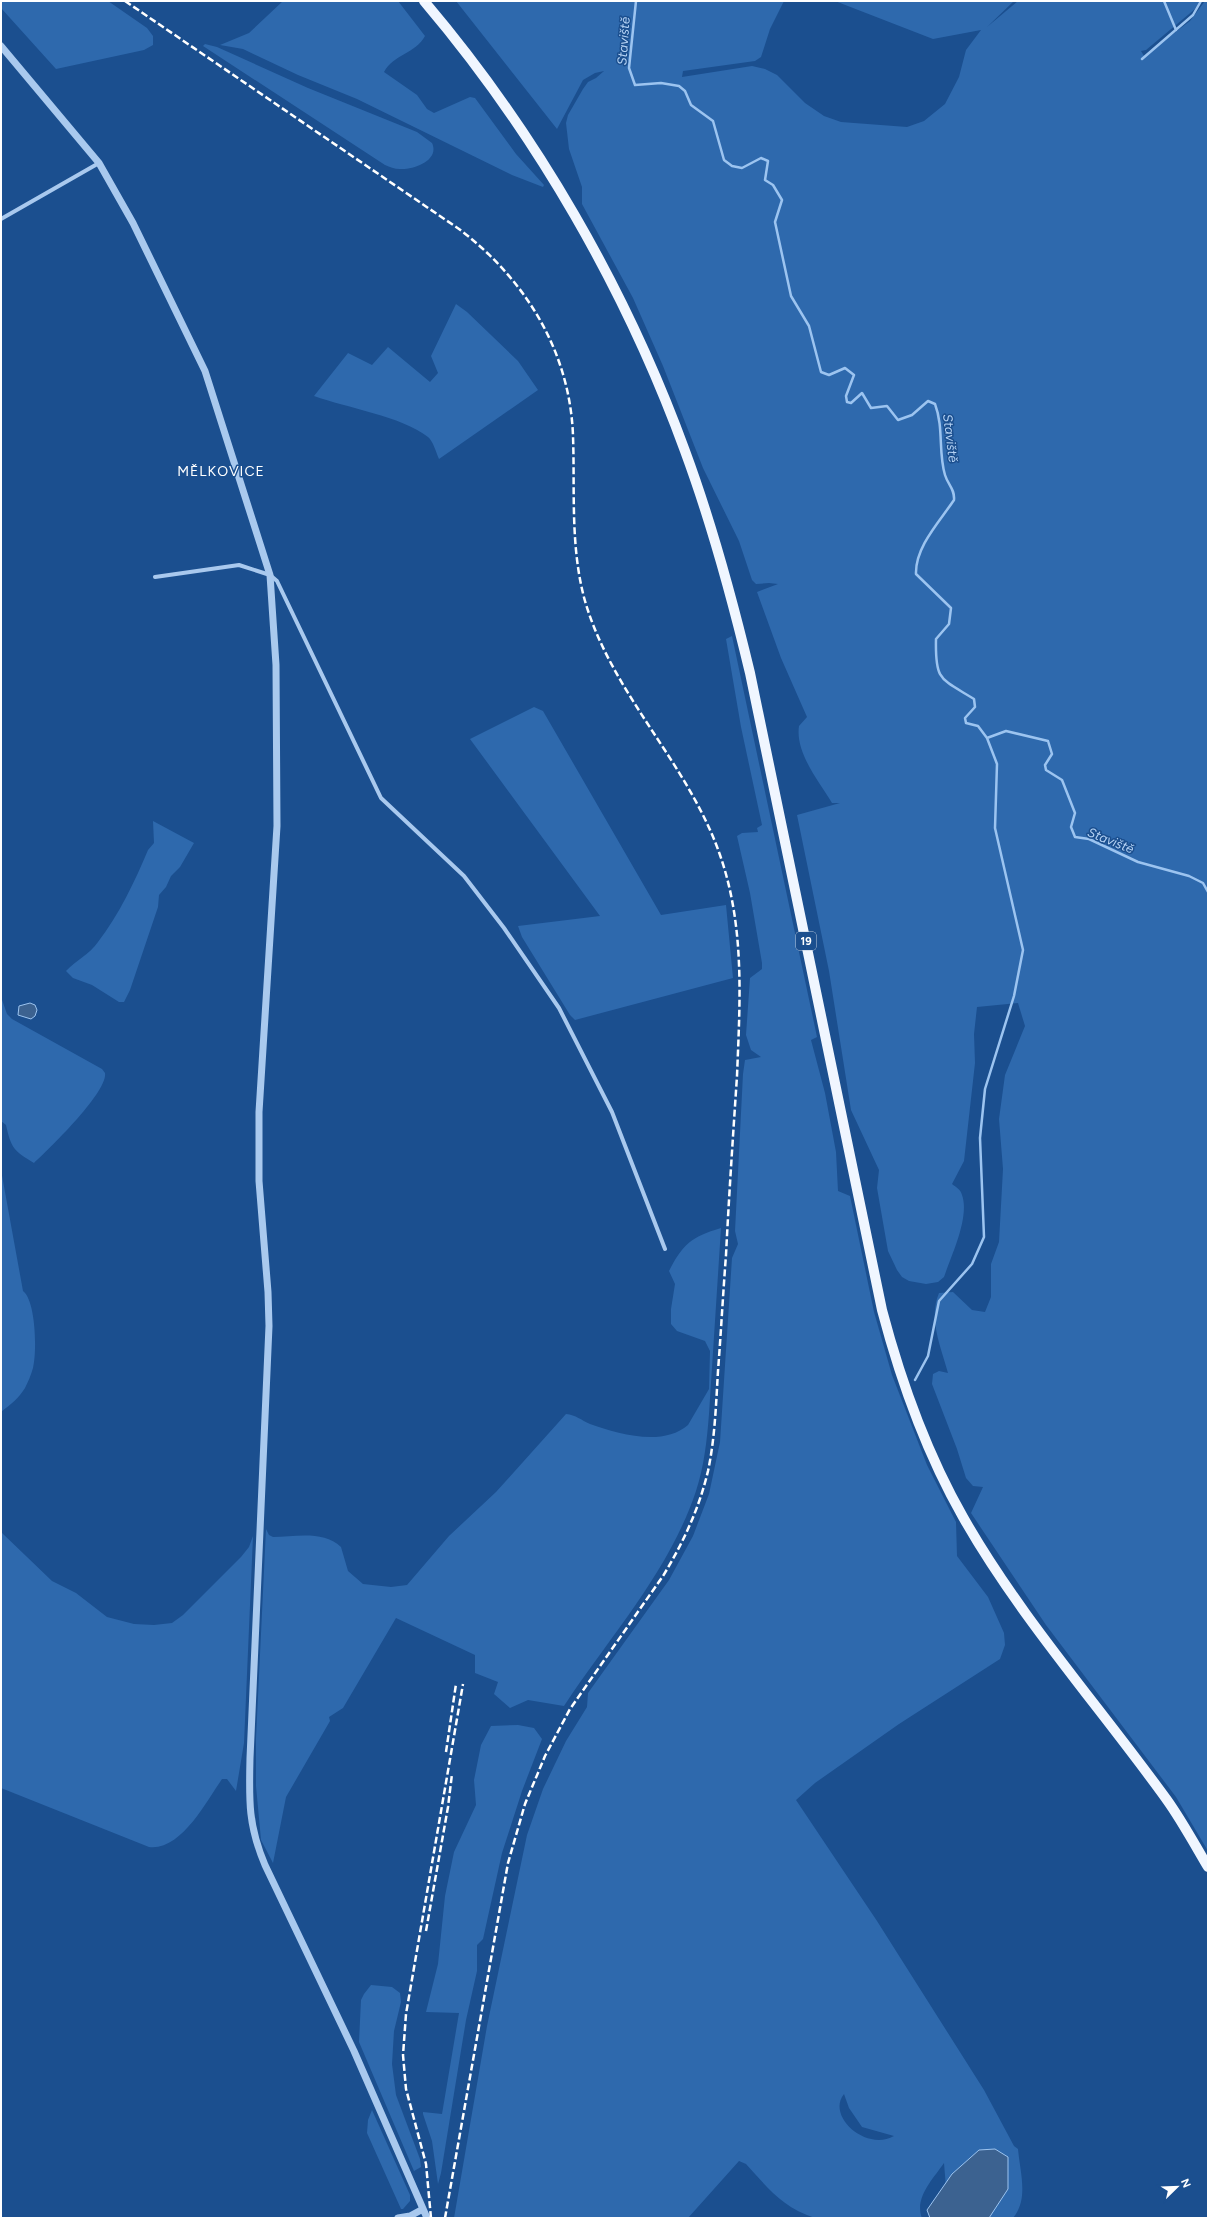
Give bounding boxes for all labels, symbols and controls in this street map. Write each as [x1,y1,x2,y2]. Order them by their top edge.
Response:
water label: Staviště [614,16,633,66]
water label: Staviště [940,413,961,463]
district label: MĚLKOVICE [177,463,265,480]
water label: Staviště [1085,824,1136,857]
road number: 19 [796,932,816,950]
north arrow [1157,2167,1197,2207]
text: N [1178,2177,1193,2190]

